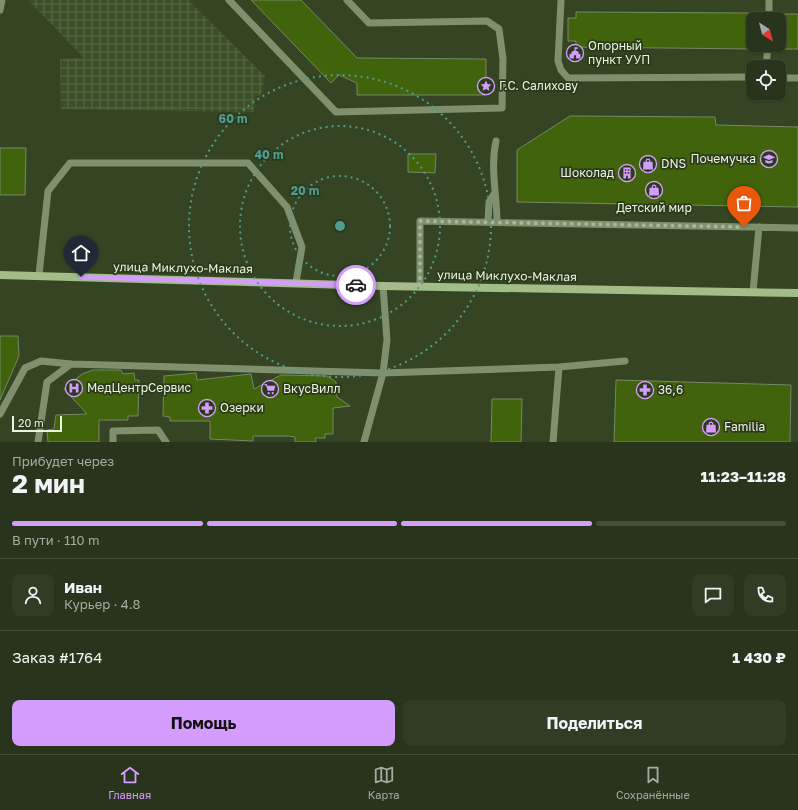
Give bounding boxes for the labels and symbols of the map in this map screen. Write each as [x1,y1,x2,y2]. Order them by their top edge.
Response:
north arrow [746,12,786,52]
place label: Опорный пункт УУП [588,38,650,67]
public building icon: Опорный пункт УУП [565,43,585,63]
place icon: Г.С. Салихову [476,76,496,96]
place label: Г.С. Салихову [499,78,578,93]
text: 60 m [219,111,247,126]
text: 40 m [255,147,283,162]
school or university icon: Почемучка [759,149,779,169]
place label: Почемучка [690,151,756,166]
shop icon: DNS [638,154,658,174]
place label: DNS [661,156,687,171]
building icon: Шоколад [617,163,637,183]
place label: Шоколад [560,165,614,180]
shop icon: Детский мир [644,180,664,200]
text: 20 m [291,183,319,198]
pin [727,186,761,227]
place label: Детский мир [616,200,692,215]
centre of rings [333,219,347,233]
pin [64,236,98,277]
street label: улица Миклухо-Маклая [113,259,253,276]
courier [336,265,376,305]
street label: улица Миклухо-Маклая [437,267,577,284]
hospital icon: МедЦентрСервис [64,378,84,398]
supermarket icon: ВкусВилл [260,379,280,399]
place label: МедЦентрСервис [87,380,192,395]
pharmacy icon: 36,6 [635,380,655,400]
place label: ВкусВилл [283,381,340,396]
place label: 36,6 [658,382,683,397]
pharmacy icon: Озерки [197,398,217,418]
place label: Озерки [220,400,264,415]
scale bar [12,414,62,433]
shop icon: Familia [701,417,721,437]
place label: Familia [724,419,765,434]

